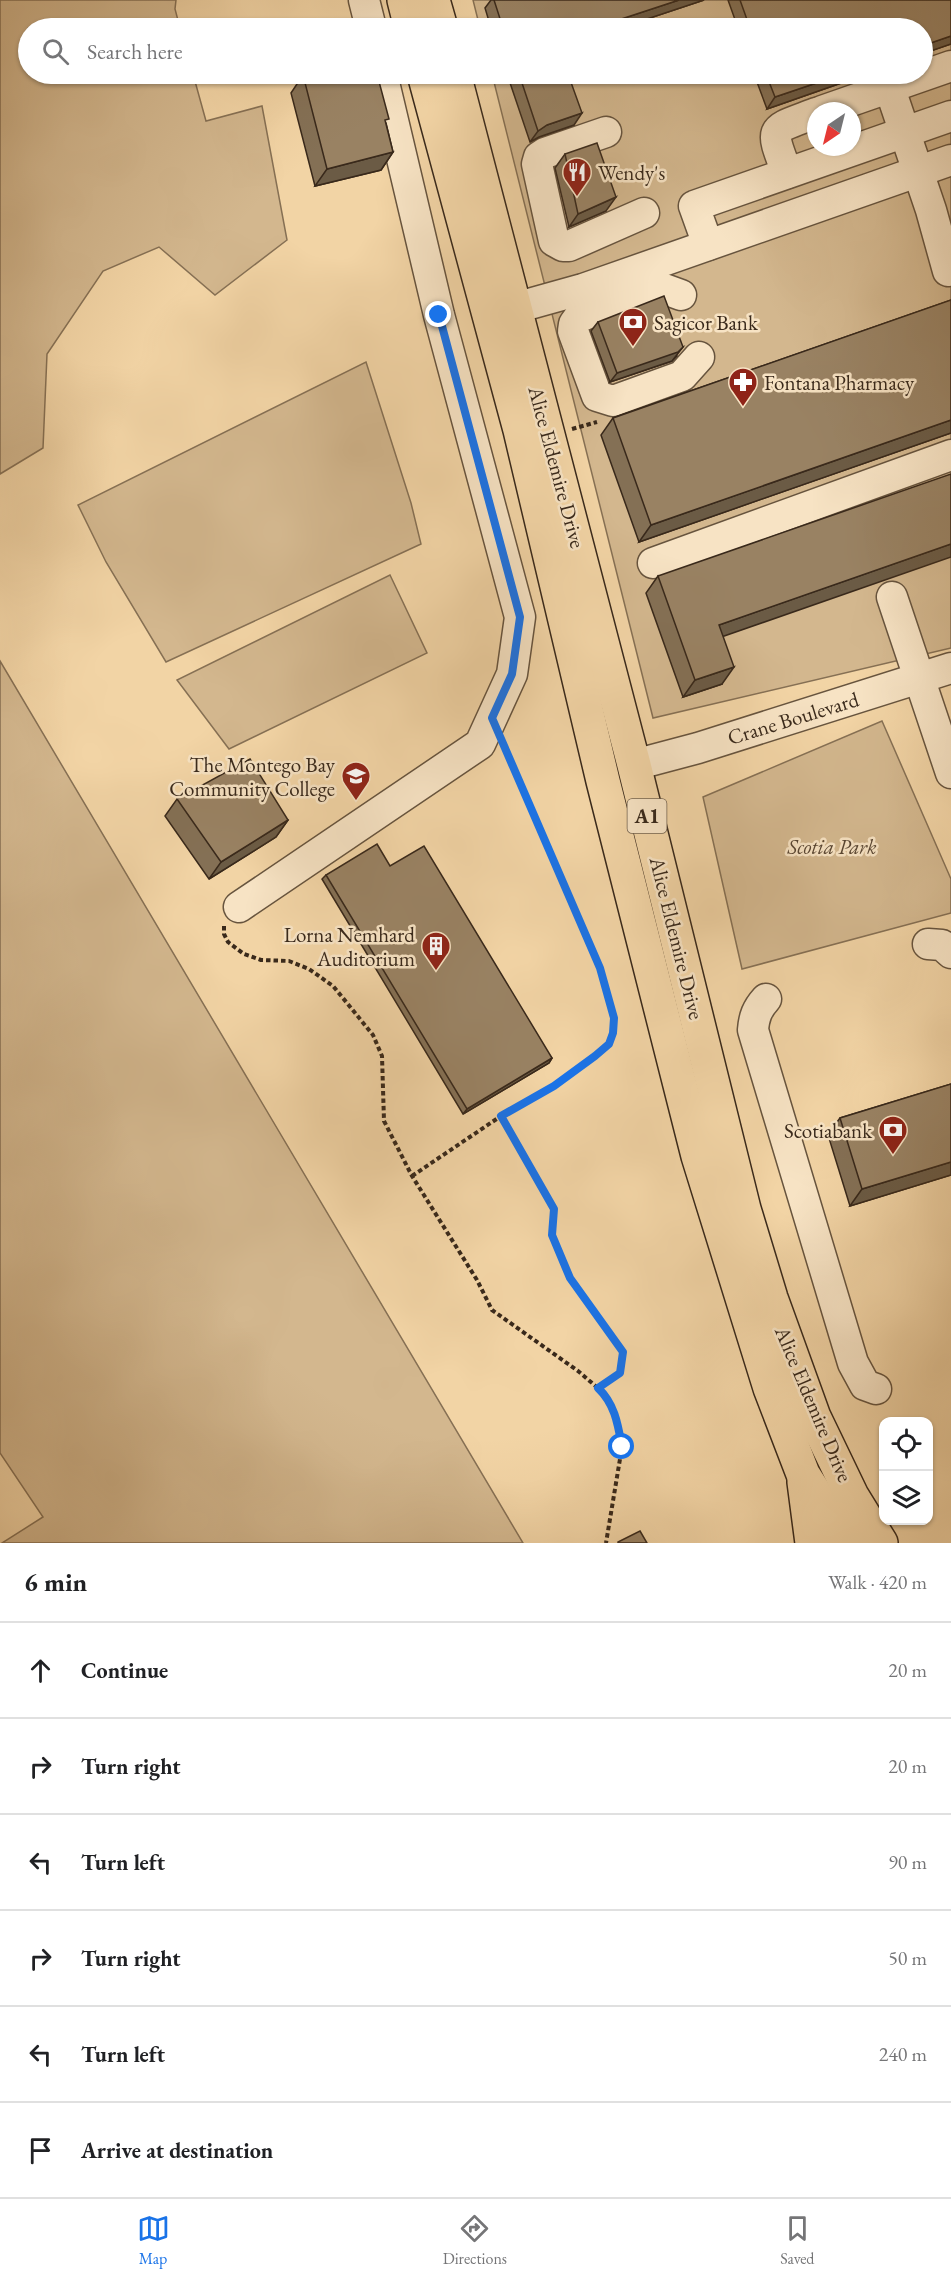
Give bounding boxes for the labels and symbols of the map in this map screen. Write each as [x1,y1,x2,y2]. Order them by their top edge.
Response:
north arrow [807,102,861,156]
restaurant icon: Wendy's [561,156,593,198]
place label: Wendy's [598,159,665,186]
route end [425,301,451,327]
bank icon: Sagicor Bank [617,306,649,348]
place label: Sagicor Bank [654,309,759,336]
pharmacy icon: Fontana Pharmacy [727,366,759,408]
place label: Fontana Pharmacy [764,369,915,396]
street label: Alice Eldemire Drive [522,382,592,551]
street label: Crane Boulevard [724,685,862,751]
place label: The Montego Bay Community College [169,751,336,802]
school or university icon: The Montego Bay Community College [340,760,372,802]
road number: A1 [628,799,666,833]
park label: Scotia Park [786,833,877,860]
street label: Alice Eldemire Drive [643,853,710,1022]
place label: Lorna Nemhard Auditorium [284,921,415,972]
building icon: Lorna Nemhard Auditorium [420,930,452,972]
bank icon: Scotiabank [877,1114,909,1156]
place label: Scotiabank [784,1117,873,1144]
street label: Alice Eldemire Drive [769,1321,859,1486]
route start [608,1433,634,1459]

